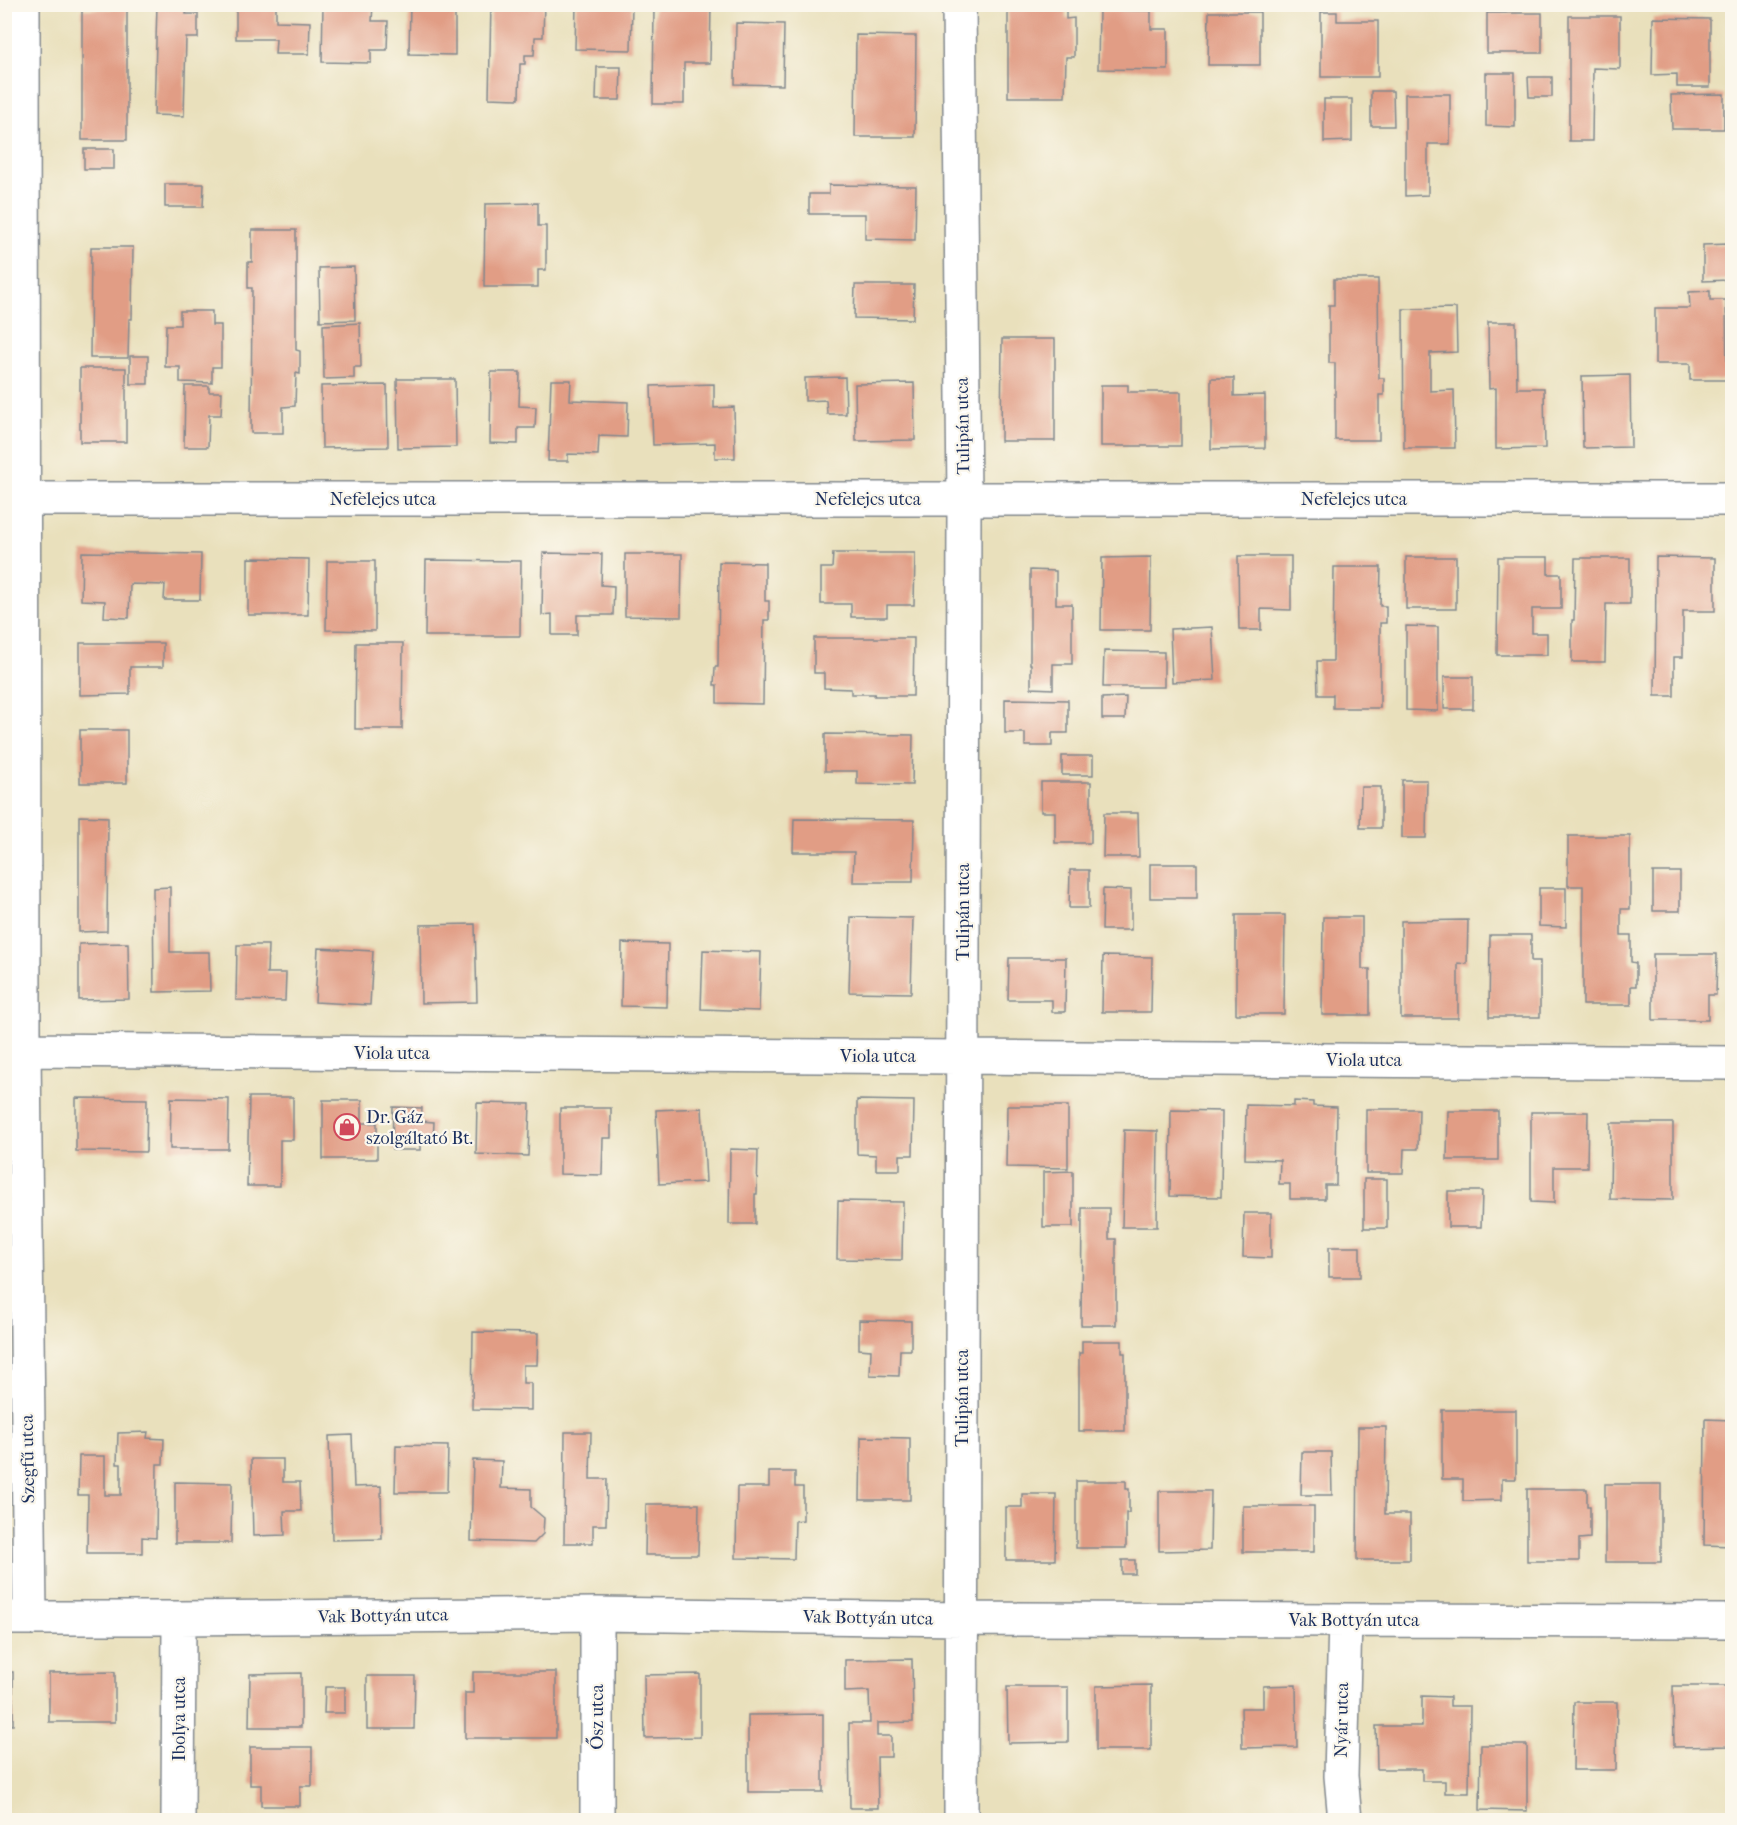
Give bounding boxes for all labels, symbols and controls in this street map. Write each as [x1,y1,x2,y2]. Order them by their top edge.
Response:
street label: Tulipán utca [952,376,974,475]
street label: Nefelejcs utca [330,489,437,510]
street label: Nefelejcs utca [815,489,922,510]
street label: Nefelejcs utca [1301,489,1408,510]
street label: Tulipán utca [953,863,974,961]
street label: Viola utca [353,1043,431,1064]
street label: Viola utca [839,1046,917,1067]
street label: Viola utca [1325,1050,1403,1071]
place label: Dr. Gáz szolgáltató Bt. [366,1107,473,1149]
shop icon: Dr. Gáz szolgáltató Bt. [332,1112,362,1142]
street label: Tulipán utca [952,1349,973,1447]
street label: Szegfű utca [17,1414,39,1504]
street label: Vak Bottyán utca [317,1604,449,1628]
street label: Vak Bottyán utca [802,1606,934,1630]
street label: Vak Bottyán utca [1288,1610,1420,1631]
street label: Ibolya utca [169,1676,190,1761]
street label: Nyár utca [1331,1682,1353,1758]
street label: Ősz utca [585,1684,608,1750]

